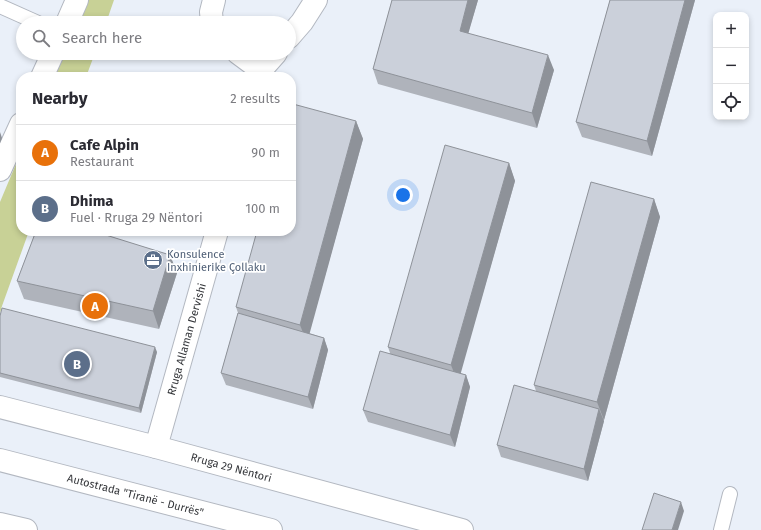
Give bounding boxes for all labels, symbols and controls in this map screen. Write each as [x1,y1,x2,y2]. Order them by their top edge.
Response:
map controls [713,12,749,120]
button: + [713,12,749,48]
search box [16,16,296,60]
icon: search [30,27,52,49]
text: Search here [62,29,142,47]
button: − [713,48,749,84]
button: locate [713,84,749,120]
text: Nearby [32,88,87,109]
text: 2 results [230,91,280,106]
text: Cafe Alpin [70,136,139,154]
text: A [41,145,49,160]
text: 90 m [251,145,280,160]
text: Restaurant [70,154,134,169]
your location [393,185,413,205]
text: Dhima [70,192,114,210]
text: B [41,201,49,216]
text: 100 m [245,201,280,216]
text: Fuel · Rruga 29 Nëntori [70,210,203,225]
place label: Konsulence Inxhinierike Çollaku [167,248,266,274]
office icon: Konsulence Inxhinierike Çollaku [142,249,164,271]
street label: Rruga Allaman Dervishi [165,282,209,397]
pin: A [82,291,108,321]
pin: B [64,349,90,379]
street label: Rruga 29 Nëntori [189,451,273,485]
street label: Autostrada "Tiranë - Durrës" [66,472,205,519]

